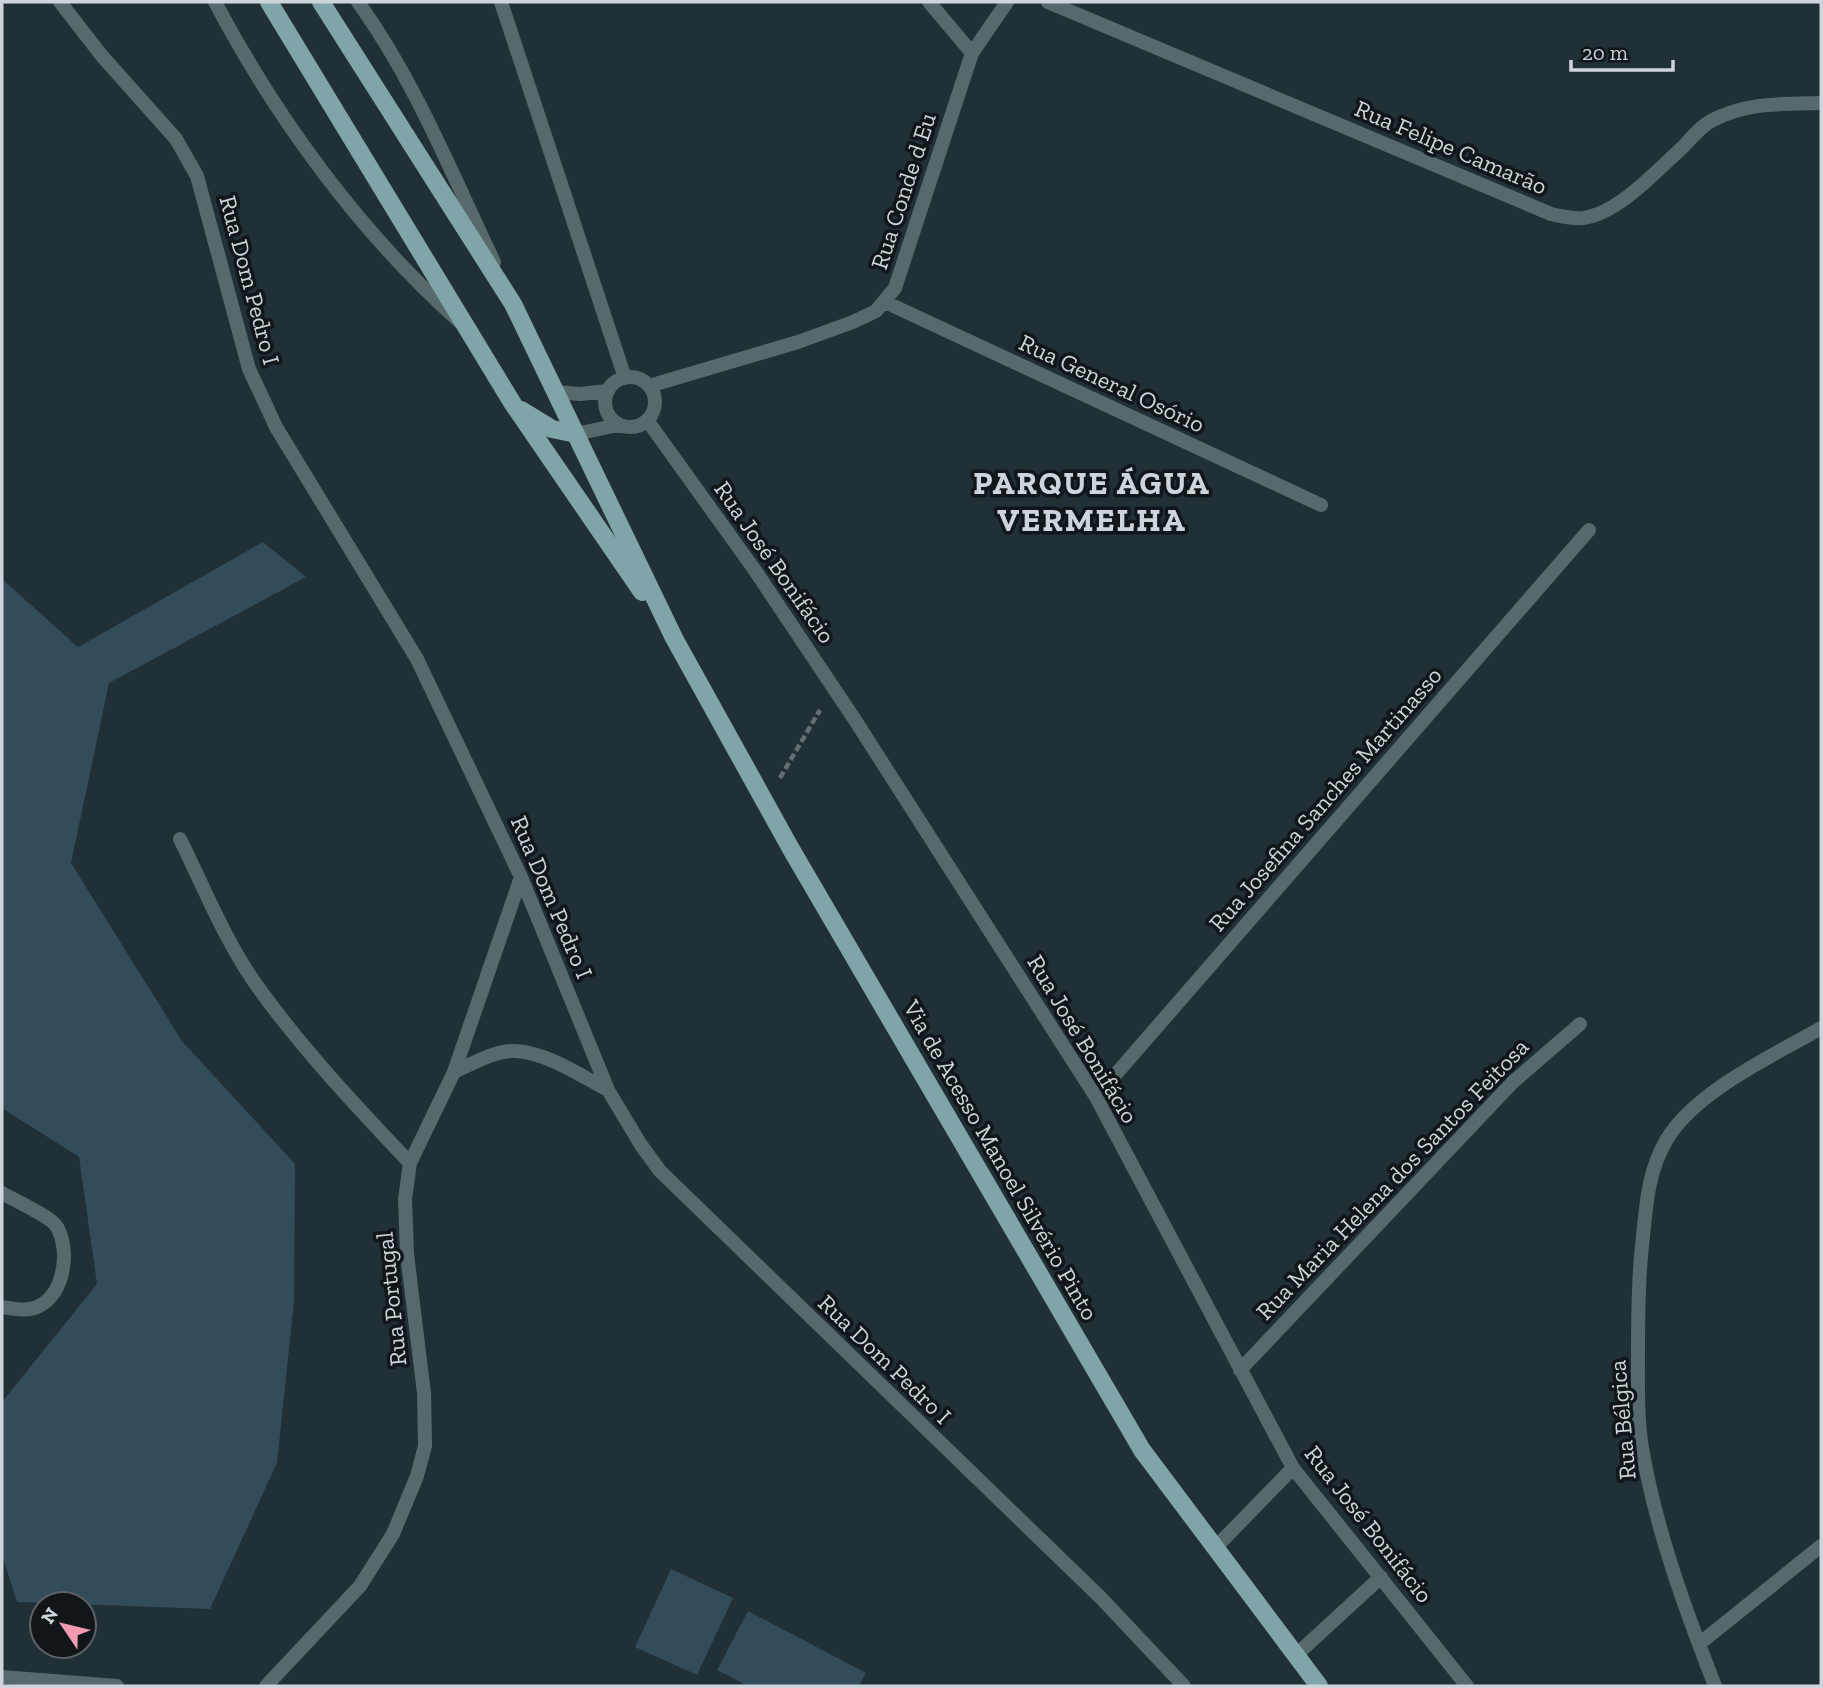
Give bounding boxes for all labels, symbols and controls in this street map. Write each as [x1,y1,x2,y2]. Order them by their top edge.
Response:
scale bar [1571,28,1672,72]
text: 20 m [1582,40,1628,65]
street label: Rua Felipe Camarão [1351,93,1551,201]
street label: Rua Conde d Eu [864,109,942,273]
street label: Rua Dom Pedro I [213,192,287,368]
street label: Rua General Osório [1015,327,1209,439]
district label: PARQUE ÁGUA VERMELHA [973,464,1211,539]
street label: Rua José Bonifácio [708,475,842,649]
street label: Rua Josefina Sanches Martinasso [1202,661,1448,937]
street label: Rua Dom Pedro I [505,811,599,983]
street label: Rua José Bonifácio [1021,949,1145,1129]
street label: Via de Acesso Manoel Silvério Pinto [897,994,1105,1325]
street label: Rua Maria Helena dos Santos Feitosa [1250,1032,1535,1326]
street label: Rua Portugal [370,1231,412,1367]
street label: Rua Dom Pedro I [812,1288,958,1430]
street label: Rua Bélgica [1602,1359,1642,1481]
street label: Rua José Bonifácio [1299,1440,1439,1608]
north arrow [28,1590,98,1660]
text: N [36,1603,63,1628]

